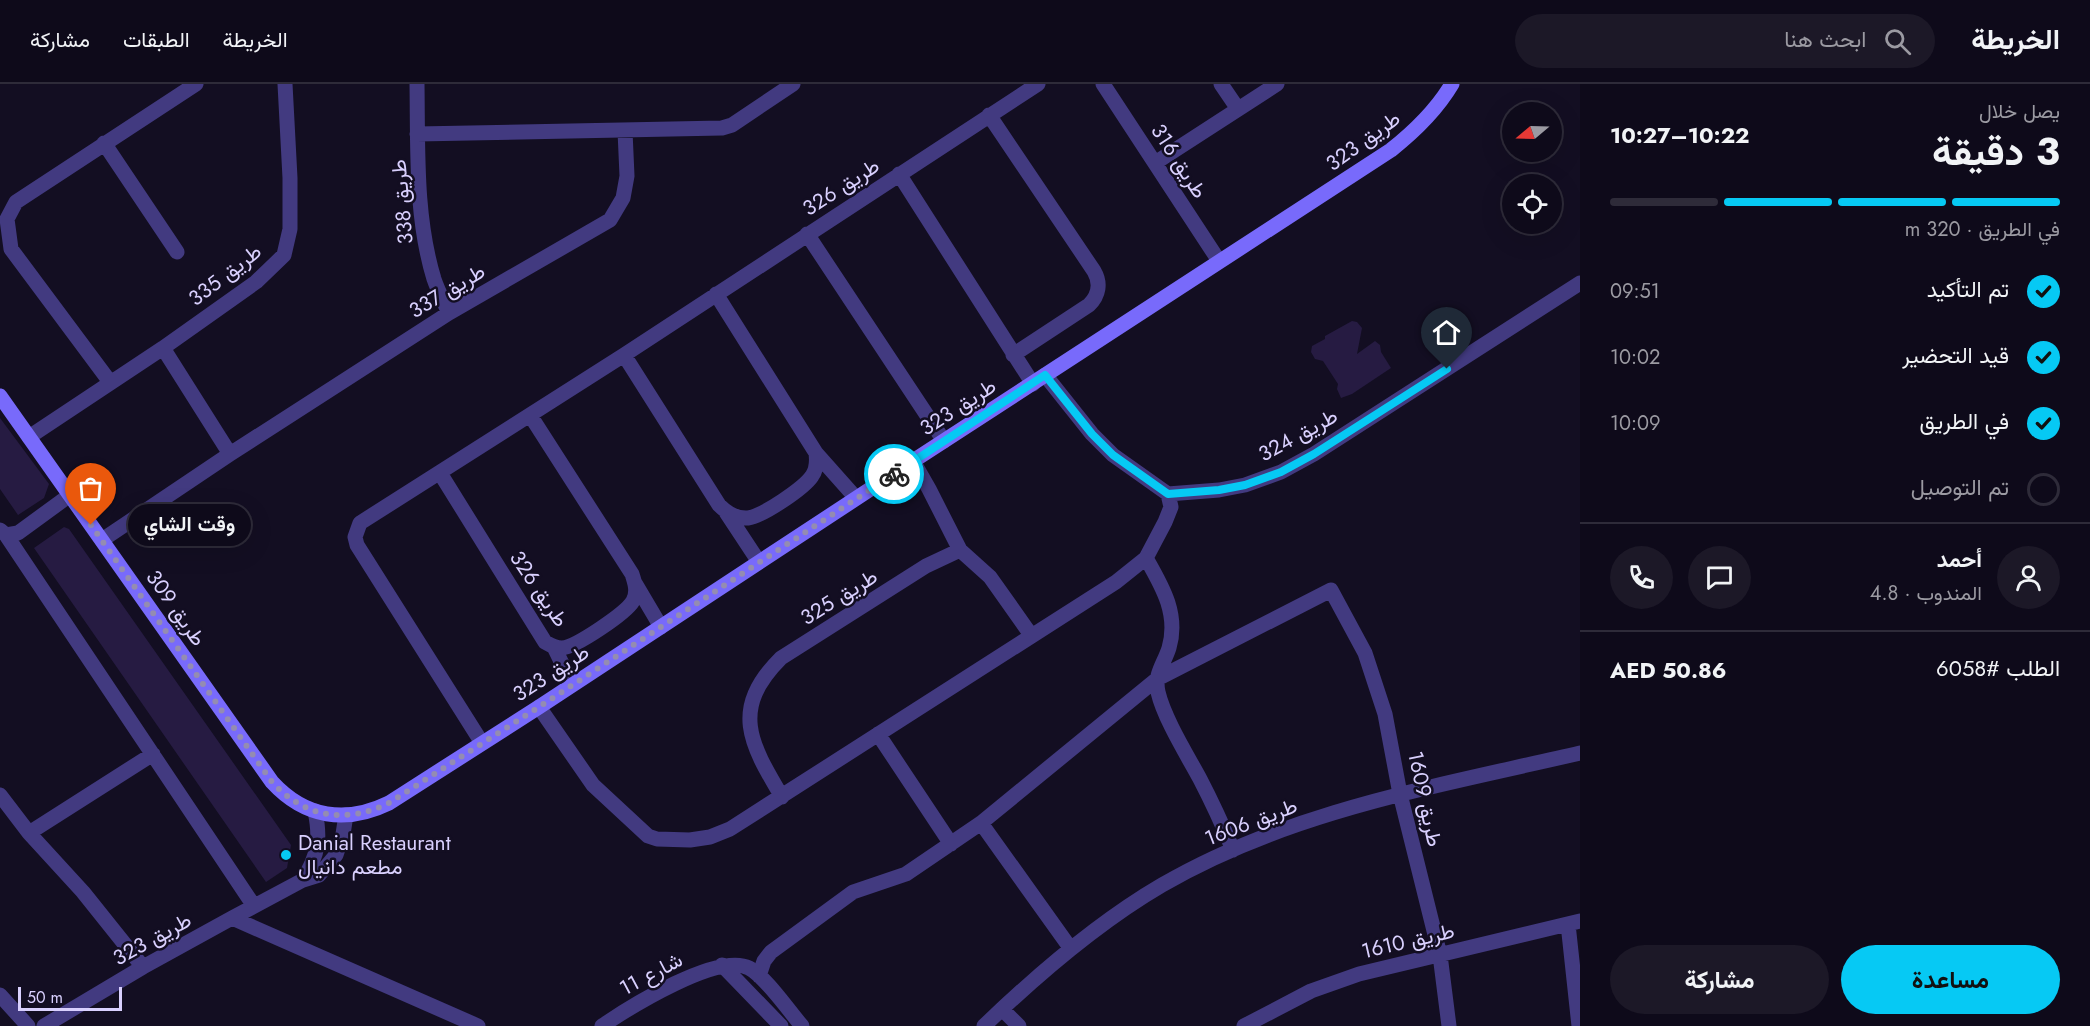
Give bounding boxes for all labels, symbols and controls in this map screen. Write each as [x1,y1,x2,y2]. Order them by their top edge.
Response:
search box [1515,14,1935,68]
text: الخريطة [1971,19,2060,60]
text: ابحث هنا [1784,23,1866,55]
text: مشاركة [30,25,90,55]
text: الطبقات [123,25,190,55]
text: الخريطة [223,25,288,55]
icon: search [1881,25,1914,58]
text: يصل خلال [1979,97,2060,126]
north arrow [1502,102,1562,162]
map controls [1502,102,1562,234]
street label: طريق 323 [1320,104,1406,178]
street label: طريق 316 [1144,118,1214,204]
text: 10:22–10:27 [1610,119,1750,151]
text: 3 دقيقة [1932,123,2060,180]
street label: طريق 326 [797,151,885,223]
street label: طريق 338 [383,158,421,246]
button: locate [1502,174,1562,234]
text: في الطريق · 320 m [1905,215,2060,244]
street label: طريق 335 [182,237,268,313]
street label: طريق 337 [403,256,491,326]
text: تم التأكيد [1927,273,2009,305]
icon: check [2027,275,2060,308]
text: 09:51 [1610,277,1660,306]
pin [1421,307,1472,369]
icon: home [1430,316,1463,349]
text: قيد التحضير [1902,339,2009,371]
icon: check [2027,341,2060,374]
text: 10:02 [1610,343,1660,372]
street label: طريق 323 [914,371,1002,443]
street label: طريق 324 [1253,401,1343,469]
text: في الطريق [1919,405,2009,437]
icon: check [2027,407,2060,440]
text: 10:09 [1610,409,1661,438]
courier [864,444,924,504]
icon: bike [878,458,911,491]
pin [65,463,116,525]
text: تم التوصيل [1911,471,2009,503]
icon: bag [74,472,107,505]
callout: وقت الشاي [127,504,250,546]
text: وقت الشاي [144,510,235,539]
text: أحمد [1937,543,1982,575]
street label: طريق 326 [502,545,576,633]
button: phone [1610,546,1673,609]
button: chat [1688,546,1751,609]
button: person [1997,546,2060,609]
street label: طريق 325 [795,561,883,633]
street label: طريق 309 [139,564,213,652]
text: المندوب · 4.8 [1870,579,1982,608]
street label: طريق 323 [507,637,595,709]
text: الطلب #6058 [1936,652,2060,684]
text: AED 50.86 [1610,654,1727,686]
street label: طريق 1609 [1400,748,1450,850]
street label: طريق 1606 [1200,791,1302,853]
place label: Danial Restaurant مطعم دانيال [298,828,451,882]
marker: Danial Restaurant مطعم دانيال [279,848,293,862]
street label: طريق 323 [107,905,197,973]
street label: طريق 1610 [1359,916,1457,966]
street label: شارع 11 [614,945,688,1003]
button: مشاركة [1610,945,1829,1014]
button: مساعدة [1841,945,2060,1014]
scale bar [18,984,122,1012]
text: 50 m [27,986,63,1009]

